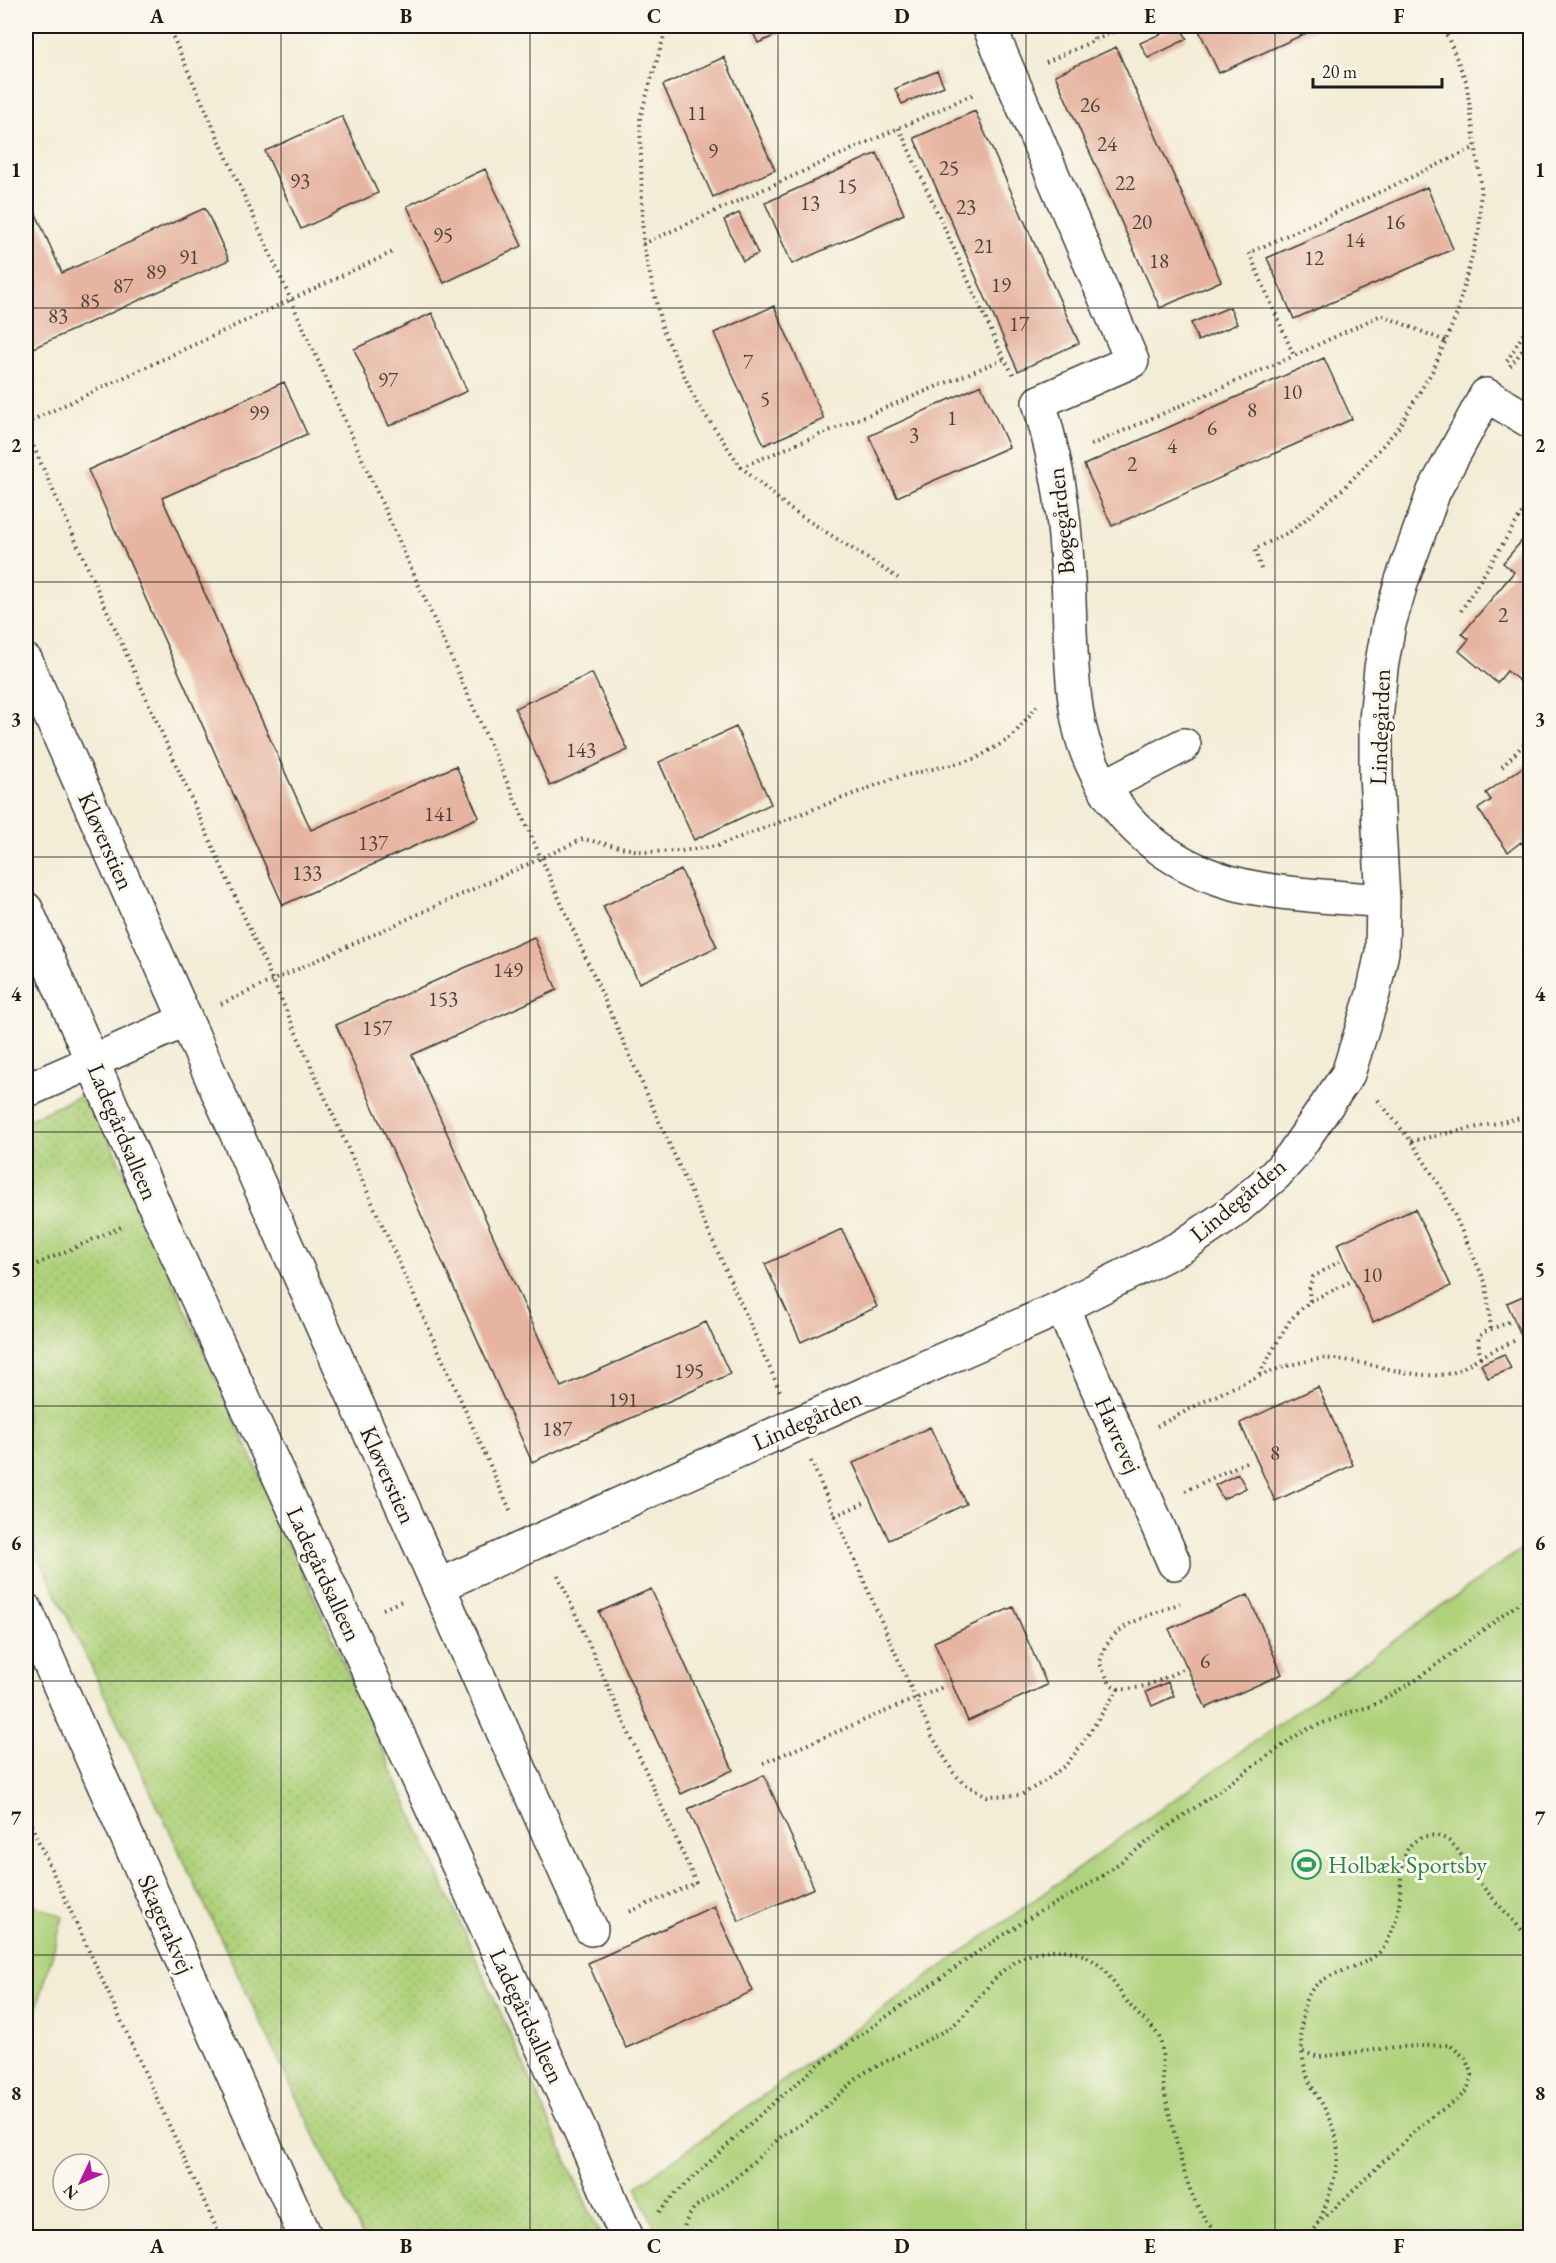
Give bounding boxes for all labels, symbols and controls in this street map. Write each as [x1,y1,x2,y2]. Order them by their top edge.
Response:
text: A [149,3,165,29]
text: B [400,3,412,29]
text: C [647,3,661,29]
text: D [894,3,910,29]
text: E [1144,3,1156,29]
text: F [1394,3,1405,29]
scale bar [1313,51,1442,89]
text: 20 m [1322,60,1357,83]
house number: 26 [1080,91,1100,118]
house number: 11 [687,99,707,126]
house number: 24 [1097,130,1118,157]
house number: 9 [708,137,718,164]
house number: 25 [939,154,959,181]
text: 1 [11,157,21,183]
text: 1 [1535,157,1545,183]
house number: 93 [290,167,310,194]
house number: 22 [1115,169,1135,196]
house number: 15 [837,172,857,199]
house number: 13 [800,189,820,216]
house number: 23 [956,193,976,220]
house number: 20 [1132,208,1152,235]
house number: 16 [1385,208,1405,235]
house number: 95 [433,221,453,248]
house number: 14 [1345,226,1366,253]
house number: 21 [974,232,994,259]
house number: 91 [179,243,199,270]
house number: 12 [1304,244,1324,271]
house number: 18 [1149,247,1169,274]
house number: 89 [146,258,166,285]
house number: 19 [991,271,1011,298]
house number: 87 [113,272,134,299]
house number: 85 [80,287,100,314]
house number: 83 [48,302,68,329]
house number: 17 [1009,310,1030,337]
house number: 7 [743,348,754,375]
house number: 97 [378,366,399,393]
house number: 10 [1282,378,1302,405]
house number: 5 [760,385,770,412]
house number: 8 [1247,396,1257,423]
house number: 99 [249,399,269,426]
house number: 1 [947,404,957,431]
house number: 6 [1207,414,1217,441]
house number: 3 [909,421,919,448]
text: 2 [11,432,22,458]
house number: 4 [1167,432,1178,459]
text: 2 [1535,432,1546,458]
house number: 2 [1127,450,1137,477]
street label: Bøgegården [1039,466,1082,576]
house number: 2 [1498,601,1508,628]
street label: Lindegården [1362,668,1397,786]
text: 3 [11,706,21,732]
text: 3 [1535,706,1545,732]
house number: 143 [566,736,596,763]
street label: Kløverstien [71,787,142,895]
house number: 141 [424,800,454,827]
house number: 137 [358,829,389,856]
house number: 133 [292,859,322,886]
house number: 149 [493,956,523,983]
text: 4 [11,981,22,1007]
text: 4 [1535,981,1546,1007]
house number: 153 [428,985,458,1012]
house number: 157 [362,1014,393,1041]
street label: Ladegårdsalleen [81,1059,166,1205]
street label: Lindegården [1183,1150,1292,1249]
text: 5 [11,1256,21,1282]
text: 5 [1535,1256,1545,1282]
house number: 10 [1362,1261,1382,1288]
house number: 195 [674,1357,704,1384]
street label: Lindegården [747,1382,867,1457]
house number: 191 [608,1386,638,1413]
street label: Havrevej [1088,1391,1149,1478]
house number: 187 [542,1415,573,1442]
street label: Kløverstien [353,1421,424,1529]
house number: 8 [1270,1439,1280,1466]
street label: Ladegårdsalleen [280,1501,369,1646]
text: 6 [11,1530,22,1556]
text: 6 [1535,1530,1546,1556]
house number: 6 [1200,1647,1210,1674]
text: 7 [11,1805,22,1831]
text: 7 [1535,1805,1546,1831]
sports icon: Holbæk Sportsby [1291,1849,1323,1881]
place label: Holbæk Sportsby [1328,1849,1488,1880]
street label: Skagerakvej [131,1869,202,1978]
street label: Ladegårdsalleen [483,1943,572,2088]
text: 8 [11,2080,21,2106]
text: 8 [1535,2080,1545,2106]
north arrow [51,2152,111,2212]
text: N [58,2180,83,2204]
text: A [149,2233,165,2259]
text: B [400,2233,412,2259]
text: C [647,2233,661,2259]
text: D [894,2233,910,2259]
text: E [1144,2233,1156,2259]
text: F [1394,2233,1405,2259]

